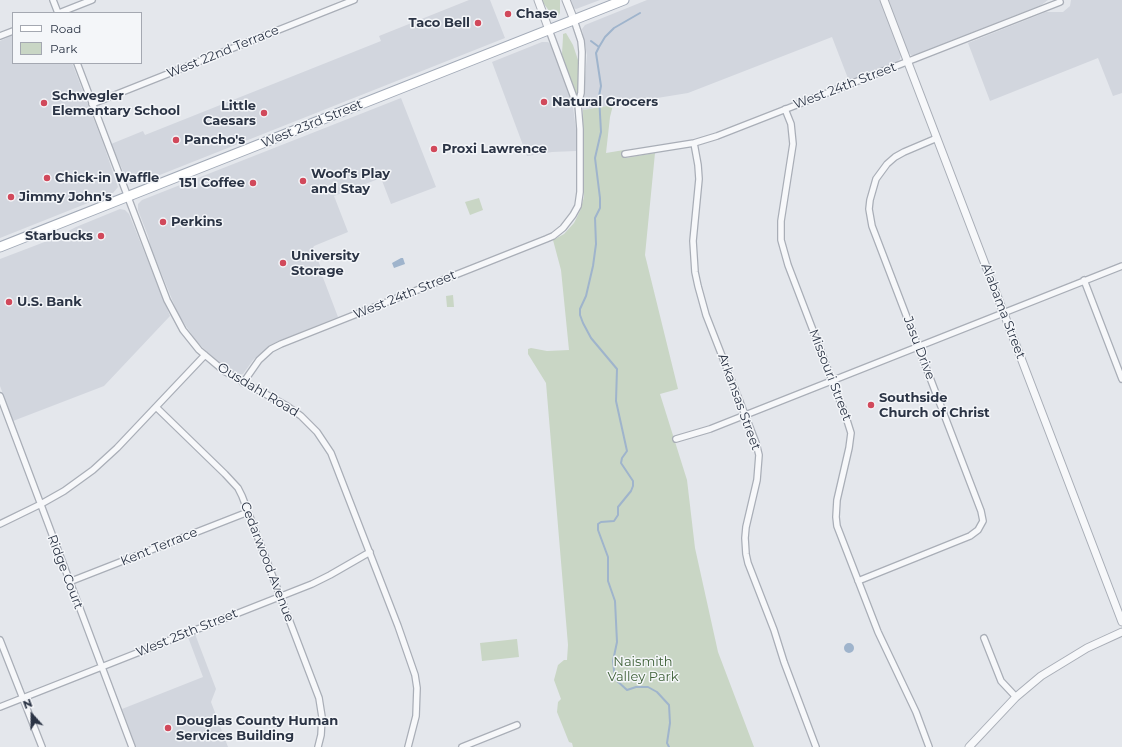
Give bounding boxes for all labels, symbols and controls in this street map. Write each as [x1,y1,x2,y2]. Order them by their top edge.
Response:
place label: Chase [516,6,558,22]
marker: Chase [503,9,513,19]
legend [12,12,142,64]
place label: Taco Bell [408,15,470,31]
marker: Taco Bell [473,18,483,28]
text: Road [50,21,81,36]
street label: West 22nd Terrace [165,22,281,82]
text: Park [50,41,77,56]
street label: West 24th Street [791,59,899,113]
place label: Schwegler Elementary School [52,88,180,119]
place label: Natural Grocers [552,94,658,110]
street label: West 23rd Street [259,97,365,151]
marker: Natural Grocers [539,97,549,107]
marker: Schwegler Elementary School [39,98,49,108]
place label: Little Caesars [203,98,256,129]
marker: Little Caesars [259,108,269,118]
place label: Pancho's [184,132,245,148]
marker: Pancho's [171,135,181,145]
place label: Proxi Lawrence [442,141,547,157]
marker: Proxi Lawrence [429,144,439,154]
place label: Woof's Play and Stay [311,166,390,197]
place label: Chick-in Waffle [55,170,159,186]
marker: Chick-in Waffle [42,173,52,183]
place label: 151 Coffee [179,175,245,191]
marker: Woof's Play and Stay [298,176,308,186]
marker: 151 Coffee [248,178,258,188]
place label: Jimmy John's [19,189,112,205]
marker: Jimmy John's [6,192,16,202]
place label: Perkins [171,214,222,230]
marker: Perkins [158,217,168,227]
place label: Starbucks [25,228,93,244]
marker: Starbucks [96,231,106,241]
place label: University Storage [291,248,359,279]
marker: University Storage [278,258,288,268]
street label: Alabama Street [978,261,1028,361]
street label: West 24th Street [352,267,458,323]
place label: U.S. Bank [17,294,82,310]
marker: U.S. Bank [4,297,14,307]
street label: Jasu Drive [900,314,938,382]
street label: Missouri Street [805,327,855,423]
street label: Arkansas Street [714,352,764,452]
street label: Ousdahl Road [214,360,302,420]
place label: Southside Church of Christ [879,390,990,421]
marker: Southside Church of Christ [866,400,876,410]
street label: Cedarwood Avenue [237,500,297,624]
street label: Kent Terrace [118,525,200,569]
street label: Ridge Court [44,533,86,611]
street label: West 25th Street [134,606,240,660]
park label: Naismith Valley Park [608,654,678,685]
north arrow [12,695,52,735]
text: N [21,696,34,712]
place label: Douglas County Human Services Building [176,713,338,744]
marker: Douglas County Human Services Building [163,723,173,733]

